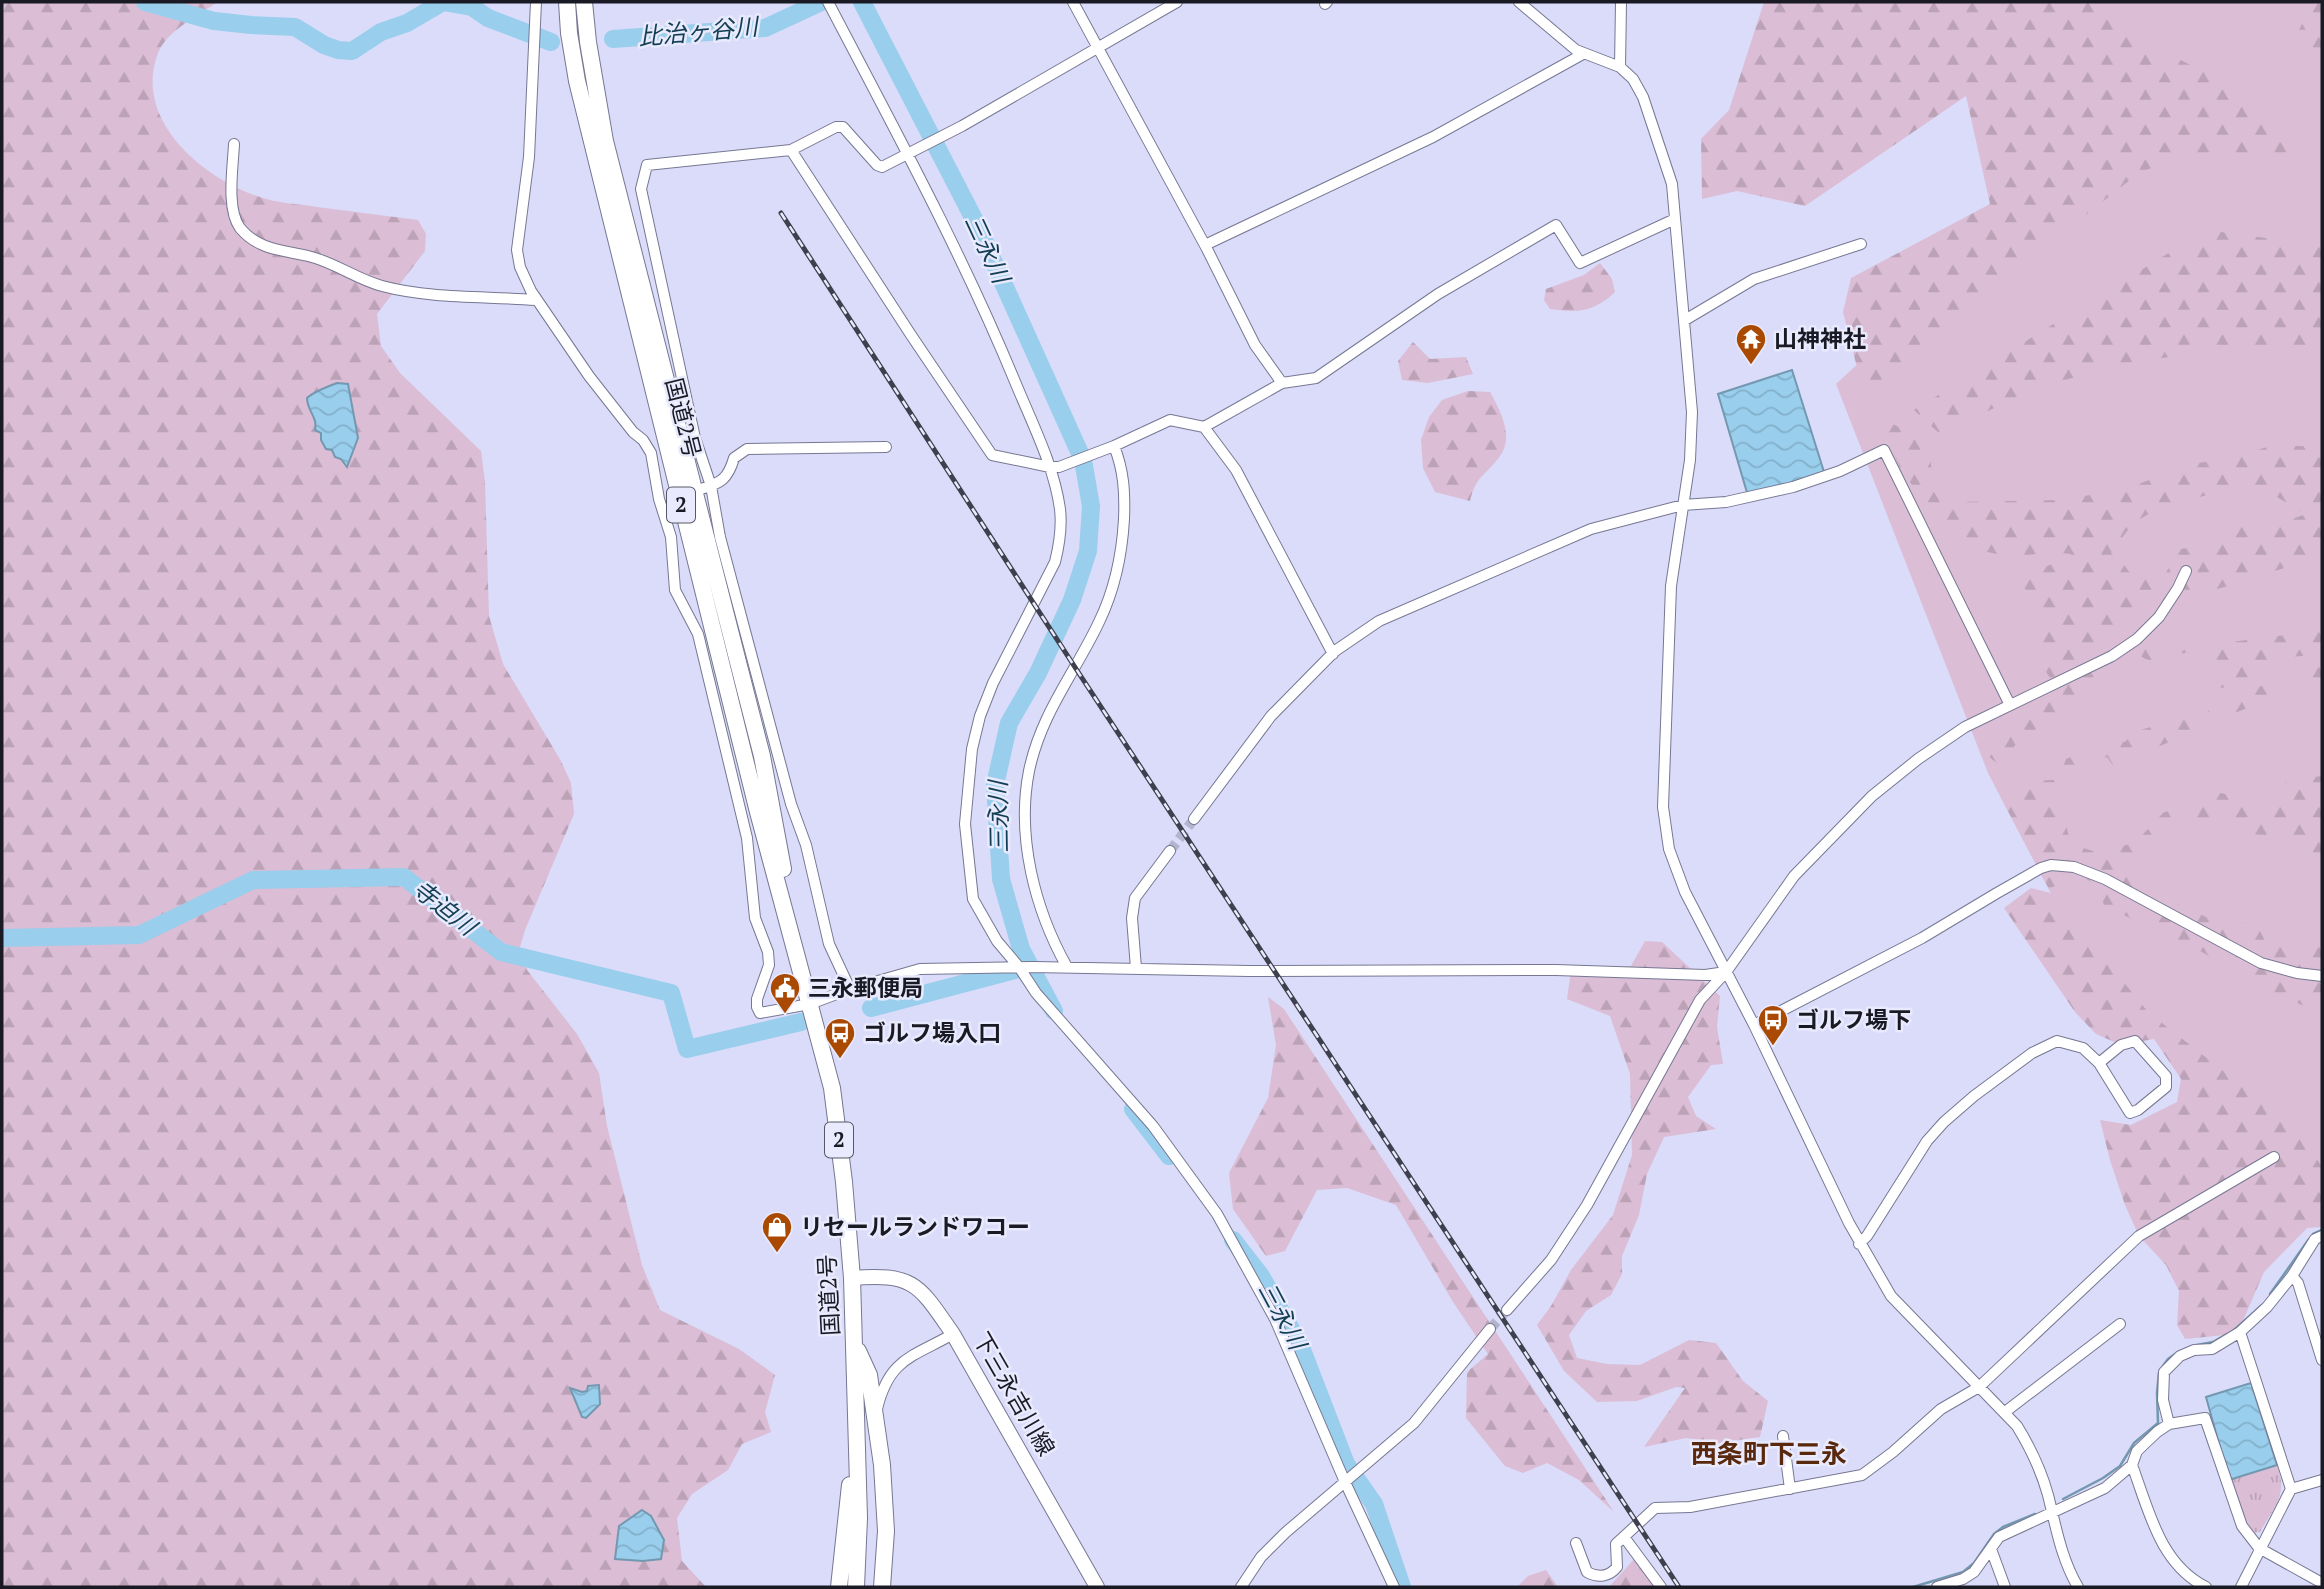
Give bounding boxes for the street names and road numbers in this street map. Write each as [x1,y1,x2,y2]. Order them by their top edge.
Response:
street label: 国道2号 [659,375,708,461]
road number: 2 [667,488,695,522]
road number: 2 [825,1122,853,1158]
street label: 国道2号 [811,1254,846,1336]
street label: 下三永吉川線 [967,1326,1062,1461]

